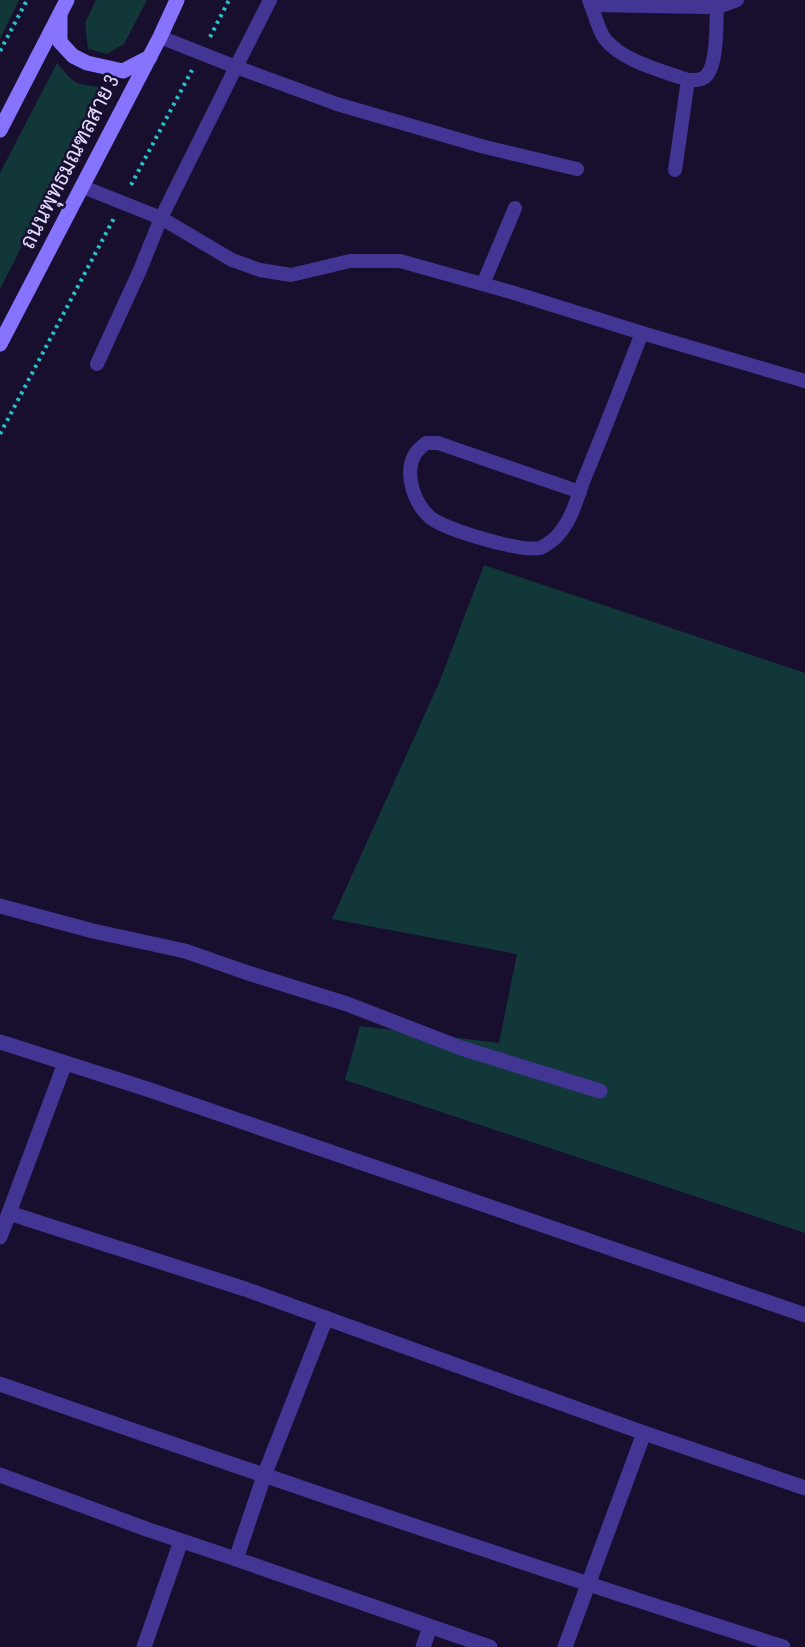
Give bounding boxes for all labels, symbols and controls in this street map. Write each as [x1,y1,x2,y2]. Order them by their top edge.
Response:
street label: ถนนพุทธมณฑลสาย 3 [14,70,126,254]

